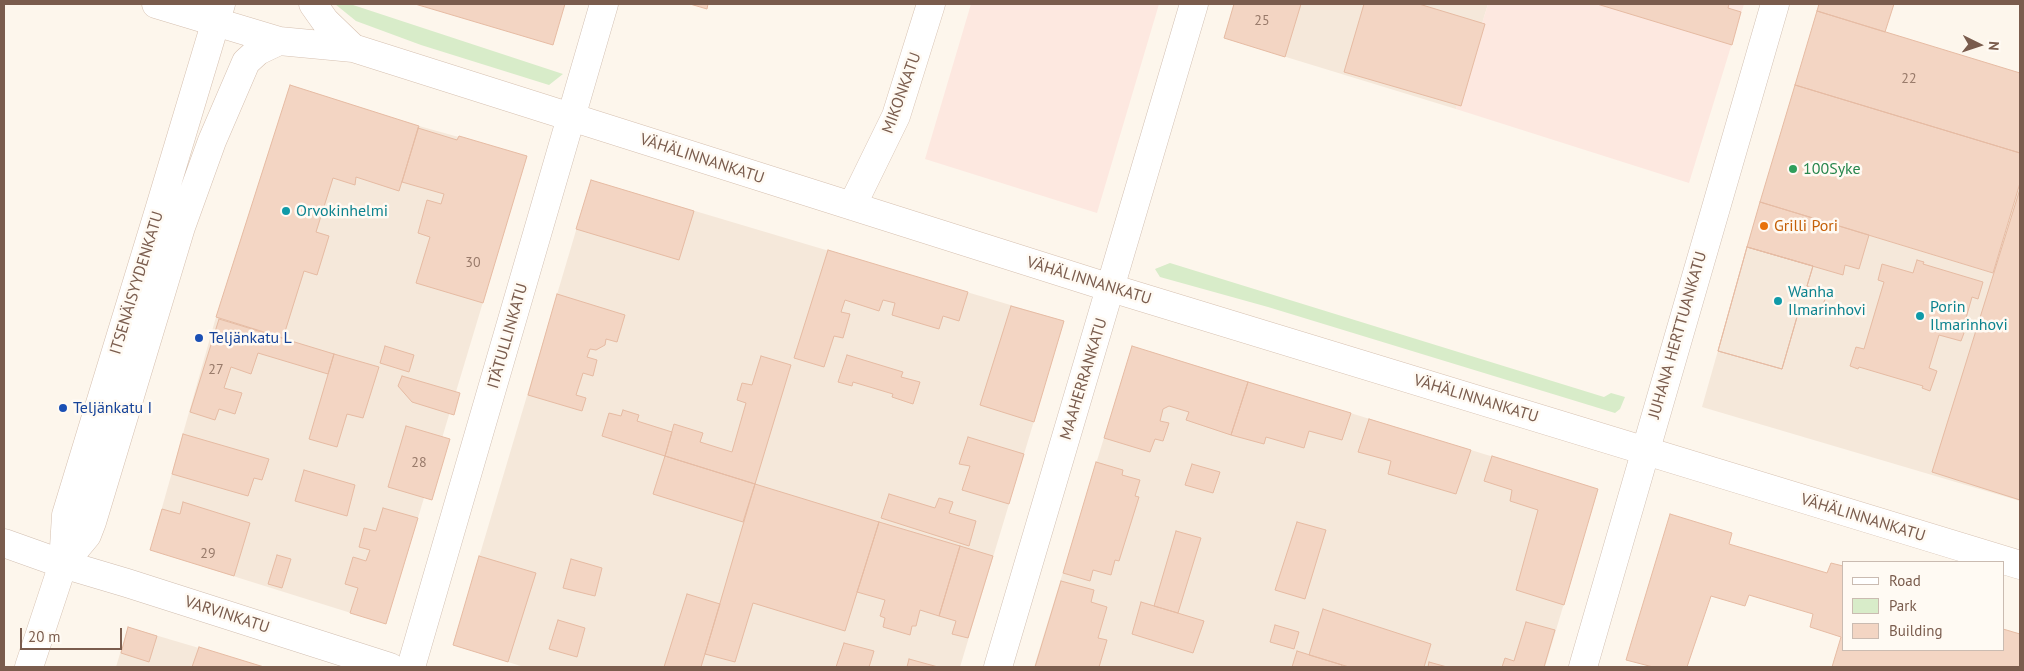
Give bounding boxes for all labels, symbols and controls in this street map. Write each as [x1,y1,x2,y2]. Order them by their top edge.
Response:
house number: 25 [1254,13,1270,29]
north arrow [1954,20,2004,70]
text: N [1985,41,2003,51]
street label: MIKONKATU [878,50,926,136]
house number: 22 [1901,71,1917,87]
street label: VÄHÄLINNANKATU [638,130,766,188]
place label: 100Syke [1803,159,1861,179]
marker: 100Syke [1787,163,1799,175]
place label: Orvokinhelmi [296,201,388,221]
marker: Orvokinhelmi [280,205,292,217]
street label: ITSENÄISYYDENKATU [106,209,168,357]
place label: Grilli Pori [1774,216,1838,236]
marker: Grilli Pori [1758,220,1770,232]
street label: JUHANA HERTTUANKATU [1645,249,1711,421]
street label: VÄHÄLINNANKATU [1024,253,1154,309]
house number: 30 [465,255,481,271]
street label: ITÄTULLINKATU [484,281,532,391]
place label: Wanha Ilmarinhovi [1788,282,1866,320]
marker: Wanha Ilmarinhovi [1772,295,1784,307]
place label: Porin Ilmarinhovi [1930,297,2008,335]
marker: Porin Ilmarinhovi [1914,310,1926,322]
street label: MAAHERRANKATU [1056,316,1112,442]
place label: Teljänkatu L [209,328,292,348]
marker: Teljänkatu L [193,332,205,344]
house number: 27 [208,362,224,378]
street label: VÄHÄLINNANKATU [1411,371,1541,427]
place label: Teljänkatu I [73,398,152,418]
marker: Teljänkatu I [57,402,69,414]
house number: 28 [411,455,427,471]
street label: VÄHÄLINNANKATU [1798,490,1928,546]
house number: 29 [200,546,216,562]
legend [1842,561,2004,651]
text: Road [1889,571,1921,590]
street label: VARVINKATU [182,592,272,638]
text: Park [1889,596,1917,615]
scale bar [22,618,125,650]
text: Building [1889,621,1943,640]
text: 20 m [28,627,61,646]

